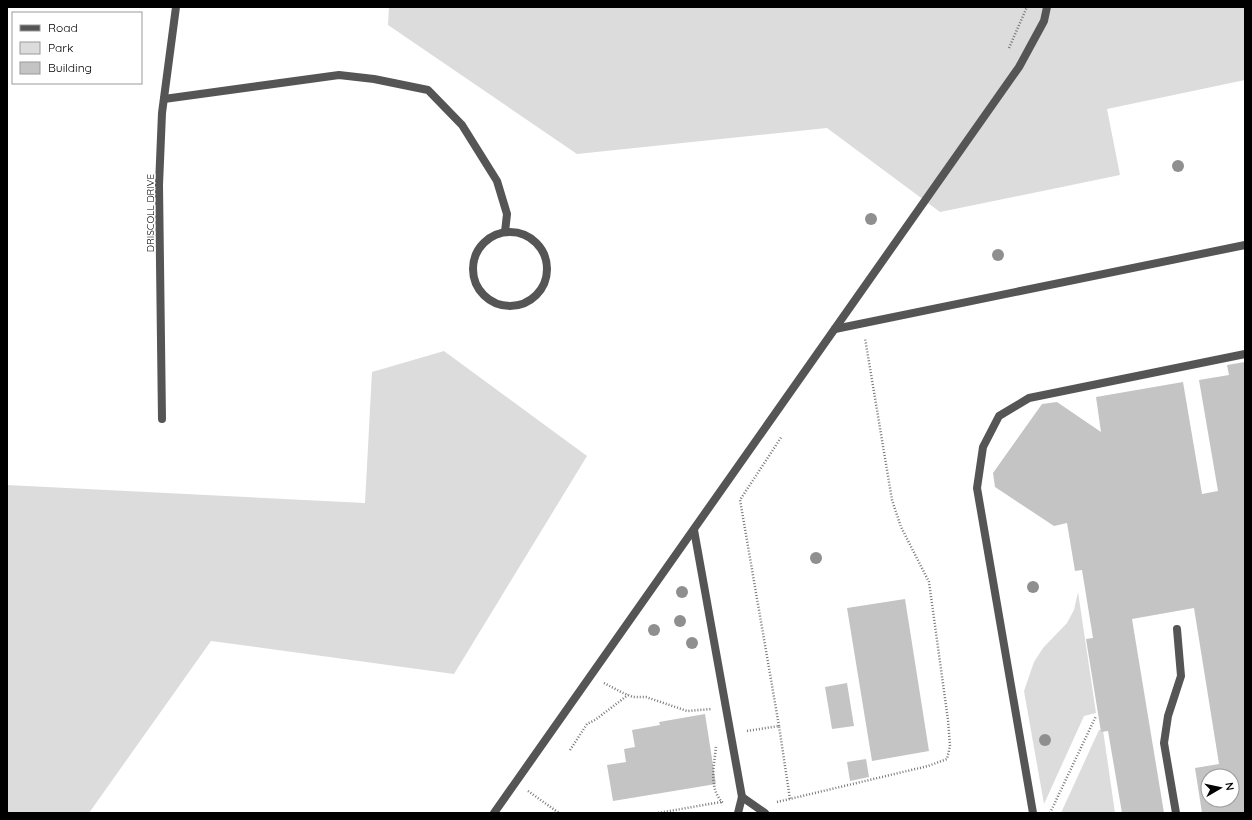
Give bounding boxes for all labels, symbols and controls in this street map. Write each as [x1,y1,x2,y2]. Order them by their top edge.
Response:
legend [12,12,142,84]
text: Road [48,20,78,35]
text: Park [48,40,73,55]
text: Building [48,60,92,75]
street label: DRISCOLL DRIVE [144,174,157,252]
north arrow [1200,768,1240,808]
text: N [1222,781,1237,792]

